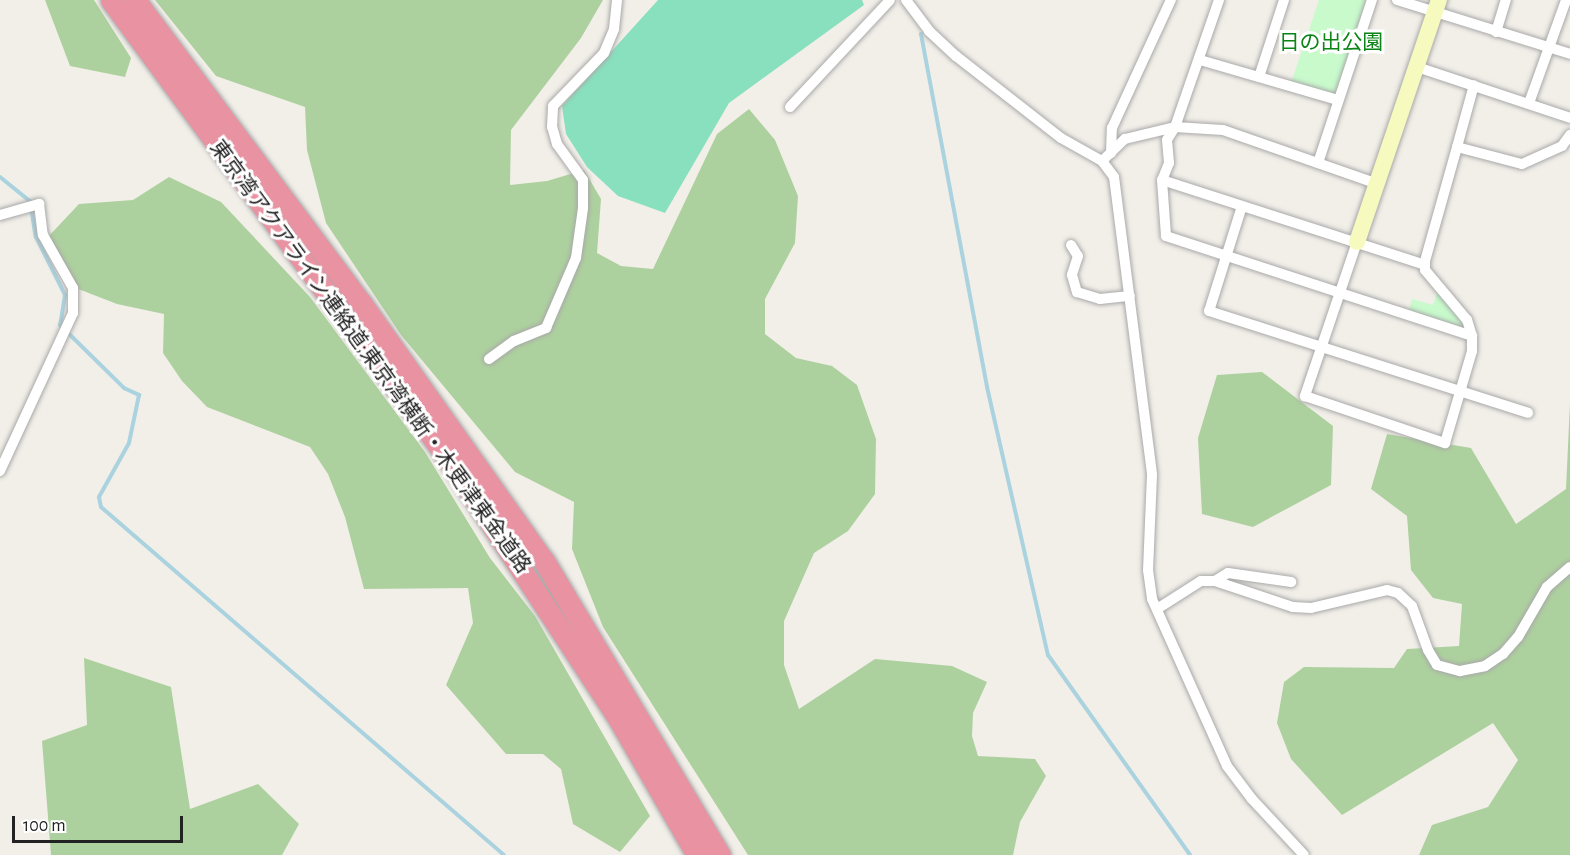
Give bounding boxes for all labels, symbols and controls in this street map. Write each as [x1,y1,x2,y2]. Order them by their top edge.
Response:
park label: 日の出公園 [1279,30,1383,56]
street label: 東京湾アクアライン連絡道;東京湾横断・木更津東金道路 [204,135,536,579]
scale bar [15,804,186,842]
text: 100 m [23,817,66,835]

